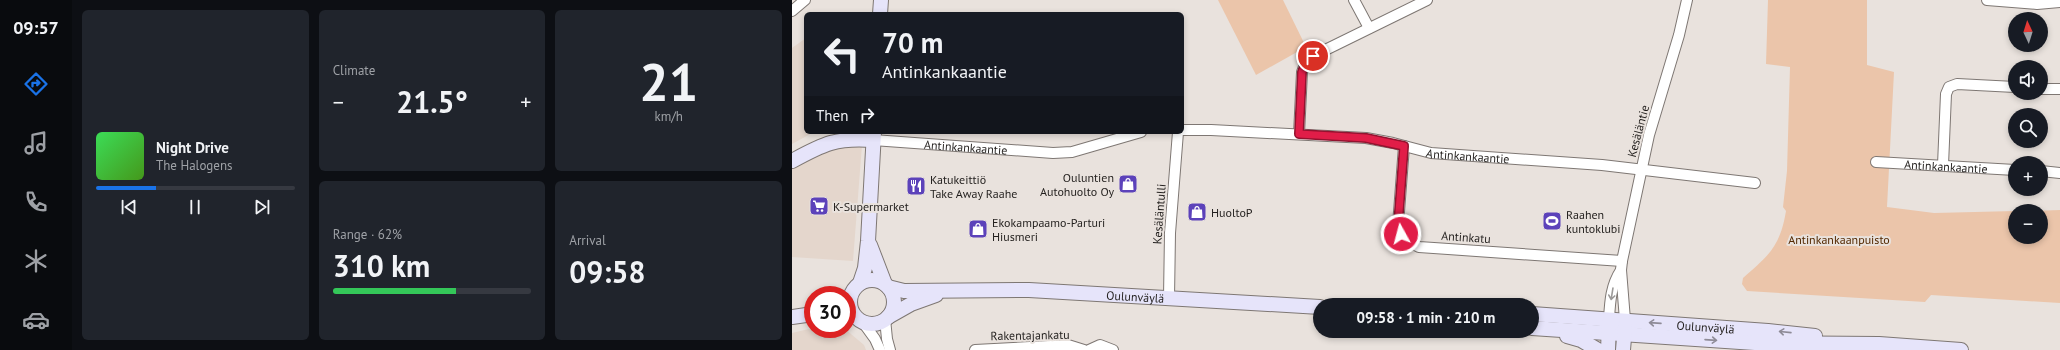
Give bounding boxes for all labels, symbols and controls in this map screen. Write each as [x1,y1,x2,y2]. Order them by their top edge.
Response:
north arrow [2008,12,2048,52]
map controls [2008,12,2048,244]
text: 09:57 [13,16,59,39]
text: 70 m [882,24,943,61]
icon: left [816,28,868,80]
pin [1296,39,1330,73]
icon: arrive [1302,45,1324,67]
text: 21 [639,48,698,115]
text: Antinkankaantie [882,60,1007,83]
button: sound [2008,60,2048,100]
text: Climate [333,62,375,79]
icon: directions [22,70,50,98]
text: 21.5° [396,82,468,121]
text: − [333,88,344,116]
text: + [520,88,531,116]
street label: Kesäläntie [1624,103,1652,159]
icon: right [856,104,878,126]
text: Then [816,106,848,125]
text: km/h [654,108,683,125]
button: search [2008,108,2048,148]
icon: music [22,129,50,157]
street label: Antinkankaantie [924,136,1008,157]
text: Night Drive [156,138,229,157]
street label: Antinkankaantie [1425,145,1510,166]
street label: Antinkankaantie [1904,156,1988,176]
button: + [2008,156,2048,196]
text: The Halogens [156,157,233,174]
place label: Ouluntien Autohuolto Oy [1040,170,1114,199]
place label: Katukeittiö Take Away Raahe [930,172,1017,201]
shop icon: Ouluntien Autohuolto Oy [1117,173,1139,195]
restaurant icon: Katukeittiö Take Away Raahe [905,175,927,197]
street label: Kesäläntulli [1149,183,1169,245]
icon: phone [22,188,50,216]
supermarket icon: K-Supermarket [808,195,830,217]
icon: previous [118,196,140,218]
icon: pause [184,196,206,218]
icon: next [251,196,273,218]
place label: K-Supermarket [833,199,909,214]
shop icon: HuoltoP [1186,201,1208,223]
button: − [2008,204,2048,244]
place label: HuoltoP [1211,205,1253,220]
place label: Raahen kuntoklubi [1566,207,1621,236]
sports icon: Raahen kuntoklubi [1541,210,1563,232]
position arrow [1380,213,1422,255]
place label: Ekokampaamo-Parturi Hiusmeri [992,215,1105,244]
shop icon: Ekokampaamo-Parturi Hiusmeri [967,218,989,240]
text: Range · 62% [333,226,402,243]
street label: Antinkatu [1441,228,1491,246]
text: Arrival [569,232,606,249]
park label: Antinkankaanpuisto [1788,232,1890,247]
text: 310 km [333,246,430,285]
icon: climate [22,247,50,275]
text: 09:58 [569,252,645,291]
speed limit sign: 30 [804,286,856,338]
street label: Oulunväylä [1106,287,1165,305]
one-way arrow [1607,287,1615,300]
icon: car [22,306,50,334]
text: 09:58 · 1 min · 210 m [1357,308,1495,327]
street label: Oulunväylä [1676,317,1735,336]
one-way arrow [1649,319,1662,326]
street label: Rakentajankatu [990,327,1070,343]
one-way arrow [1779,329,1792,336]
one-way arrow [1704,337,1717,344]

